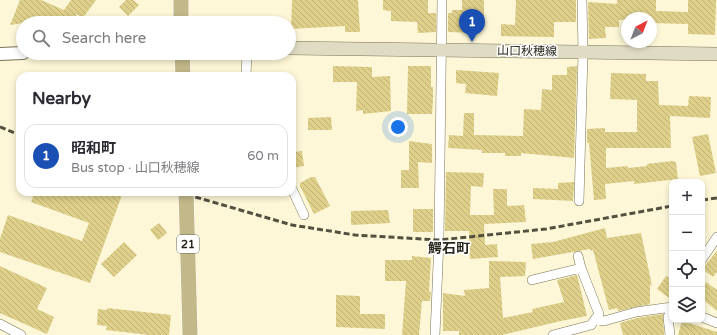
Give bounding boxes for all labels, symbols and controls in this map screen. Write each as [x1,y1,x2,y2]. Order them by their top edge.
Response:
pin: 1 [459,9,485,42]
north arrow [621,12,657,48]
search box [16,16,296,60]
icon: search [30,27,52,49]
text: Search here [62,29,146,47]
street label: 山口秋穂線 [497,43,557,59]
text: Nearby [32,88,91,109]
your location [388,117,408,137]
text: 昭和町 [71,139,116,157]
text: 1 [42,148,50,164]
text: 60 m [247,148,279,164]
text: Bus stop · 山口秋穂線 [71,160,200,176]
map controls [669,179,705,323]
button: + [669,179,705,215]
button: − [669,215,705,251]
road number: 21 [177,235,199,253]
district label: 鰐石町 [428,240,470,257]
button: locate [669,251,705,287]
button: layers [669,287,705,323]

